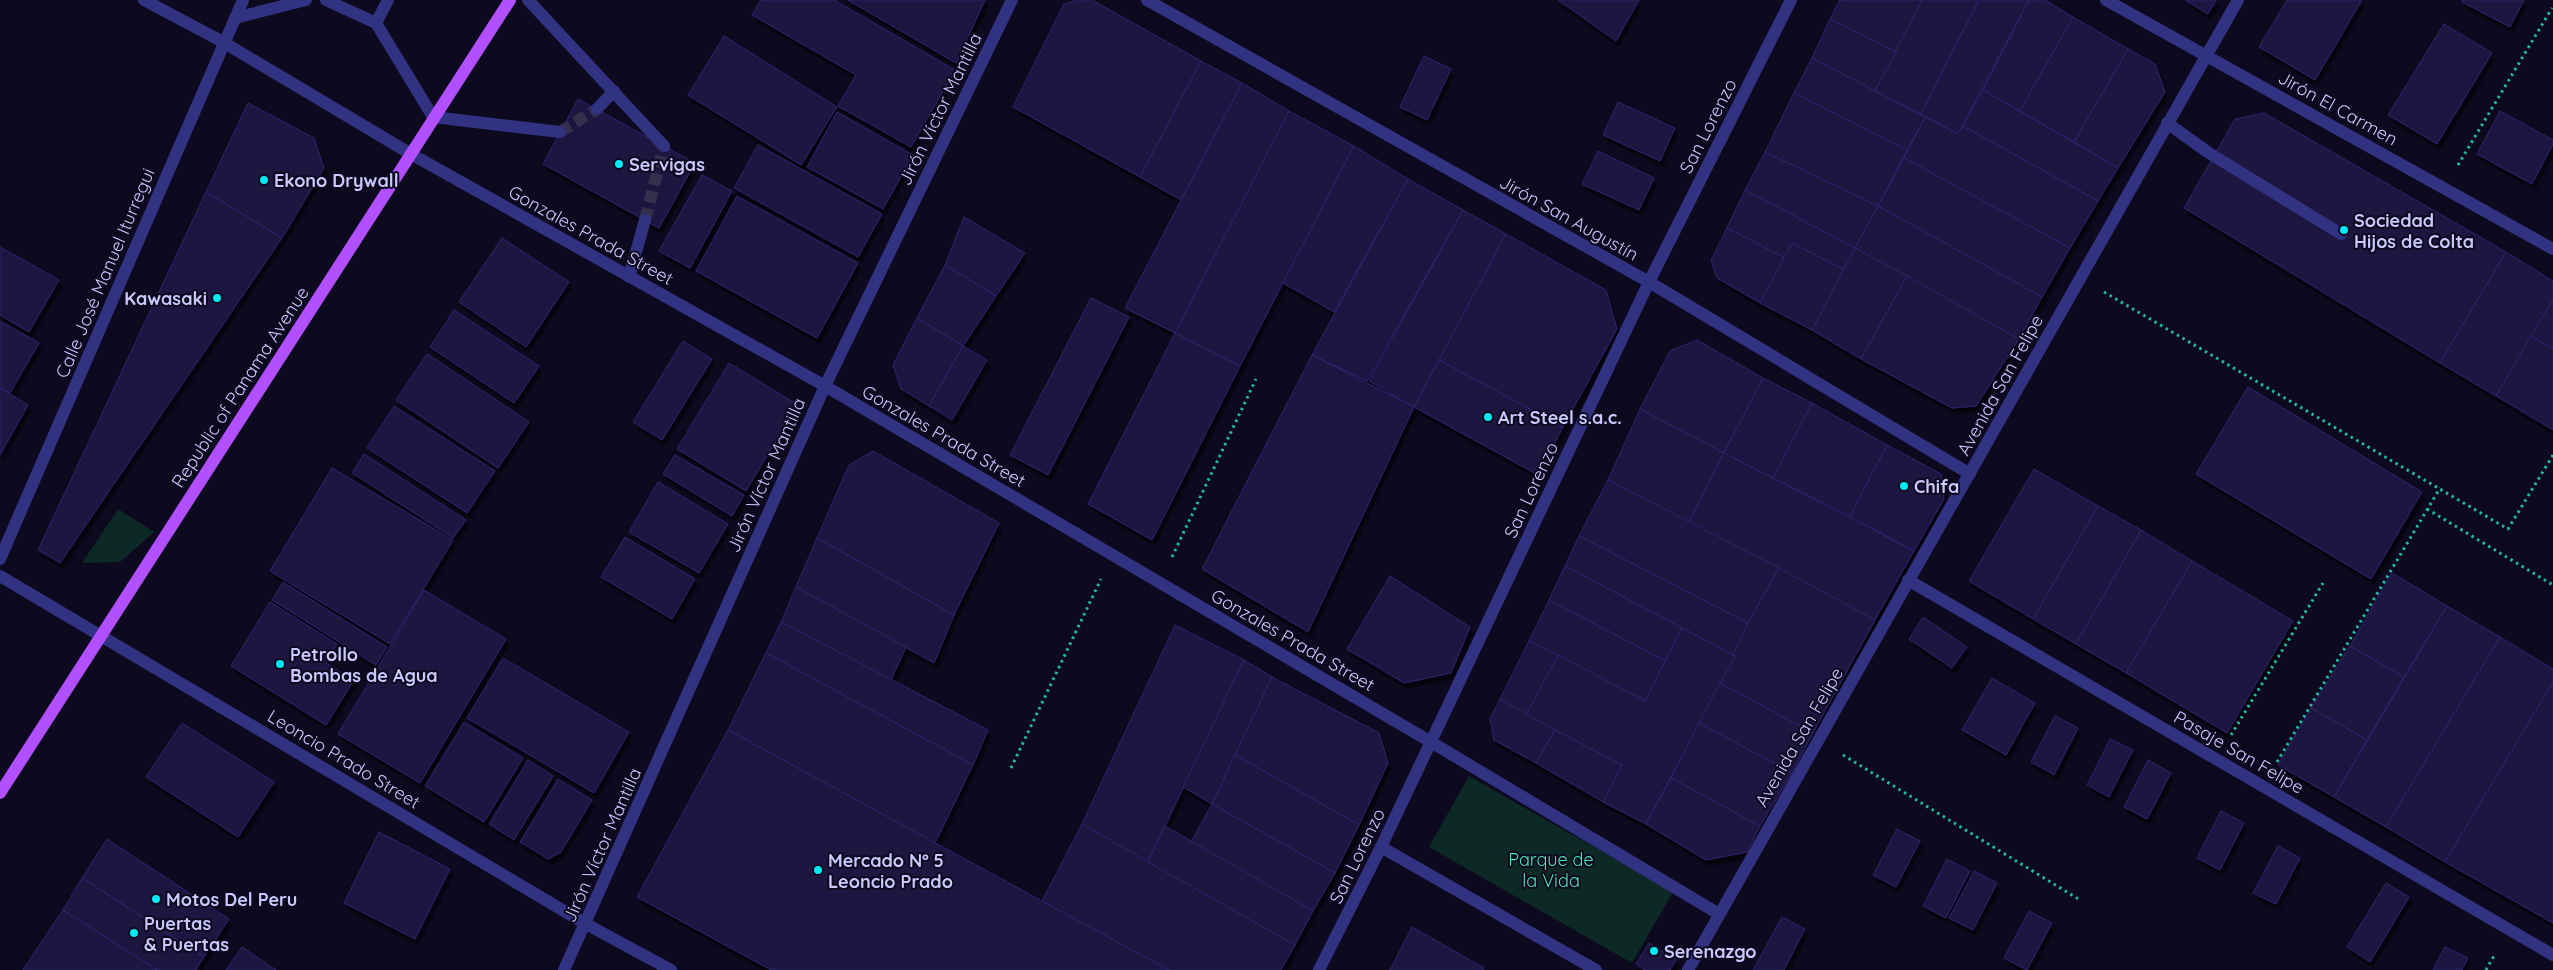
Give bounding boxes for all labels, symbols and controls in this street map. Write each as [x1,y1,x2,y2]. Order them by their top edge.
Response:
street label: Jirón Víctor Mantilla [893,29,987,189]
street label: Jirón El Carmen [2274,66,2402,150]
street label: San Lorenzo [1674,75,1742,177]
place label: Servigas [629,153,705,176]
marker: Servigas [613,158,625,170]
street label: Calle José Manuel Iturregui [50,165,160,381]
place label: Ekono Drywall [274,169,399,192]
street label: Jirón San Augustín [1496,170,1642,266]
marker: Ekono Drywall [258,174,270,186]
street label: Gonzales Prada Street [504,180,678,290]
place label: Sociedad Hijos de Colta [2354,209,2474,253]
marker: Sociedad Hijos de Colta [2338,224,2350,236]
street label: Republic of Panama Avenue [166,282,314,492]
place label: Kawasaki [124,287,207,310]
marker: Kawasaki [211,292,223,304]
street label: Avenida San Felipe [1952,311,2048,459]
street label: Gonzales Prada Street [858,380,1030,492]
street label: Jirón Víctor Mantilla [722,394,810,556]
place label: Art Steel s.a.c. [1498,406,1622,429]
marker: Art Steel s.a.c. [1482,411,1494,423]
street label: San Lorenzo [1499,438,1563,542]
place label: Chifa [1914,475,1959,498]
marker: Chifa [1898,480,1910,492]
street label: Gonzales Prada Street [1207,584,1379,696]
place label: Petrollo Bombas de Agua [290,643,438,687]
marker: Petrollo Bombas de Agua [274,658,286,670]
street label: Avenida San Felipe [1750,663,1848,811]
street label: Leoncio Prado Street [263,704,425,814]
street label: Pasaje San Felipe [2170,705,2308,799]
street label: Jirón Víctor Mantilla [558,764,646,926]
street label: San Lorenzo [1324,805,1390,907]
park label: Parque de la Vida [1508,848,1594,892]
place label: Mercado Nº 5 Leoncio Prado [828,849,953,893]
marker: Mercado Nº 5 Leoncio Prado [812,864,824,876]
place label: Motos Del Peru [166,888,297,911]
marker: Motos Del Peru [150,893,162,905]
place label: Puertas & Puertas [144,912,229,956]
marker: Puertas & Puertas [128,927,140,939]
place label: Serenazgo [1664,940,1757,963]
marker: Serenazgo [1648,945,1660,957]

